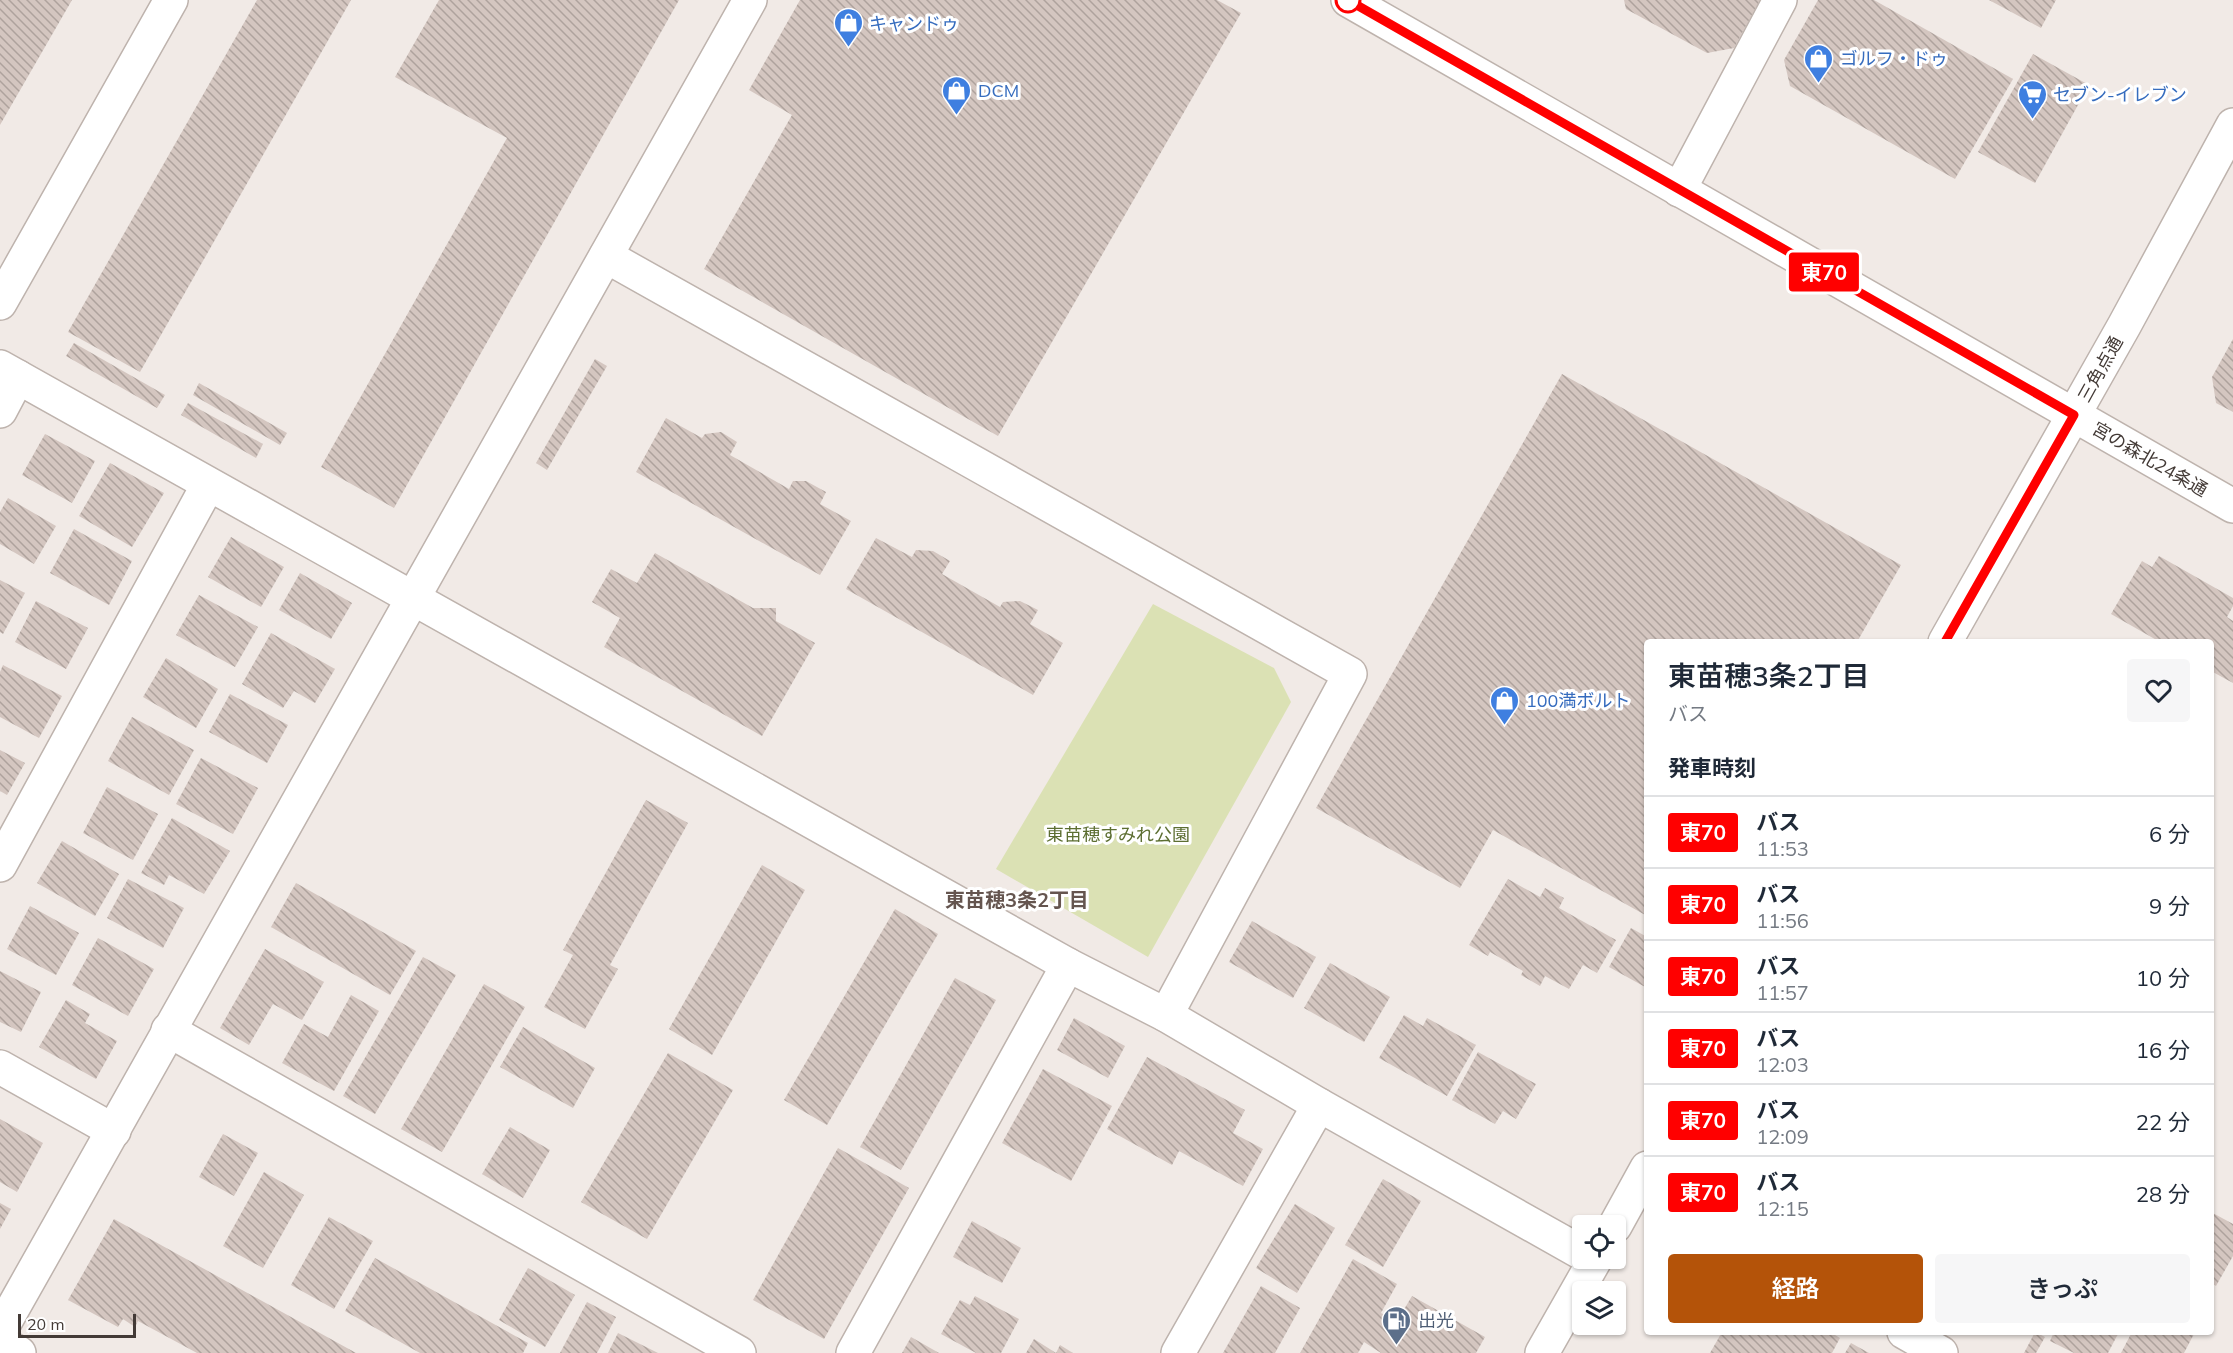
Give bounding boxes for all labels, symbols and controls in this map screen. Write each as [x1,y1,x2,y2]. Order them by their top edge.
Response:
unlabelled marker [1335,0,1361,13]
shop icon: キャンドゥ [832,7,864,49]
place label: キャンドゥ [869,12,959,35]
shop icon: ゴルフ・ドゥ [1803,42,1835,84]
place label: ゴルフ・ドゥ [1840,47,1948,70]
shop icon: DCM [941,74,973,116]
supermarket icon: セブン-イレブン [2016,78,2048,120]
place label: DCM [978,79,1019,102]
place label: セブン-イレブン [2053,83,2187,106]
line badge: 東70 [1790,252,1858,292]
text: 東70 [1801,259,1847,285]
street label: 三角点通 [2072,332,2128,406]
street label: 宮の森北24条通 [2088,417,2212,501]
text: 東苗穂3条2丁目 [1668,658,1870,693]
button: heart [2127,659,2190,722]
shop icon: 100満ボルト [1489,684,1521,726]
place label: 100満ボルト [1526,689,1630,712]
text: バス [1668,701,1708,726]
text: 発車時刻 [1668,754,1756,782]
text: バス [1756,808,1800,836]
text: 東70 [1680,819,1726,845]
text: 6 分 [2149,820,2190,848]
park label: 東苗穂すみれ公園 [1046,823,1190,846]
text: 11:53 [1756,836,1809,861]
text: バス [1756,880,1800,908]
district label: 東苗穂3条2丁目 [945,887,1089,912]
text: 東70 [1680,891,1726,917]
text: 9 分 [2149,892,2190,920]
text: 11:56 [1756,908,1809,933]
text: バス [1756,952,1800,980]
text: 東70 [1680,963,1726,989]
text: 10 分 [2136,964,2190,992]
text: 11:57 [1756,980,1809,1005]
text: バス [1756,1024,1800,1052]
text: 東70 [1680,1035,1726,1061]
text: 16 分 [2136,1036,2190,1064]
text: 12:03 [1756,1052,1809,1077]
text: バス [1756,1096,1800,1124]
text: 東70 [1680,1107,1726,1133]
text: 22 分 [2136,1108,2190,1136]
text: 12:09 [1756,1124,1809,1149]
text: バス [1756,1168,1800,1196]
text: 東70 [1680,1179,1726,1205]
text: 28 分 [2136,1180,2190,1208]
text: 12:15 [1756,1196,1809,1221]
map controls [1572,1215,1626,1335]
button: locate [1572,1215,1626,1269]
button: 経路 [1668,1254,1923,1323]
button: きっぷ [1935,1254,2190,1323]
button: layers [1572,1281,1626,1335]
fuel station icon: 出光 [1381,1304,1413,1346]
place label: 出光 [1418,1309,1454,1332]
scale bar [18,1311,136,1338]
text: 20 m [27,1314,64,1334]

